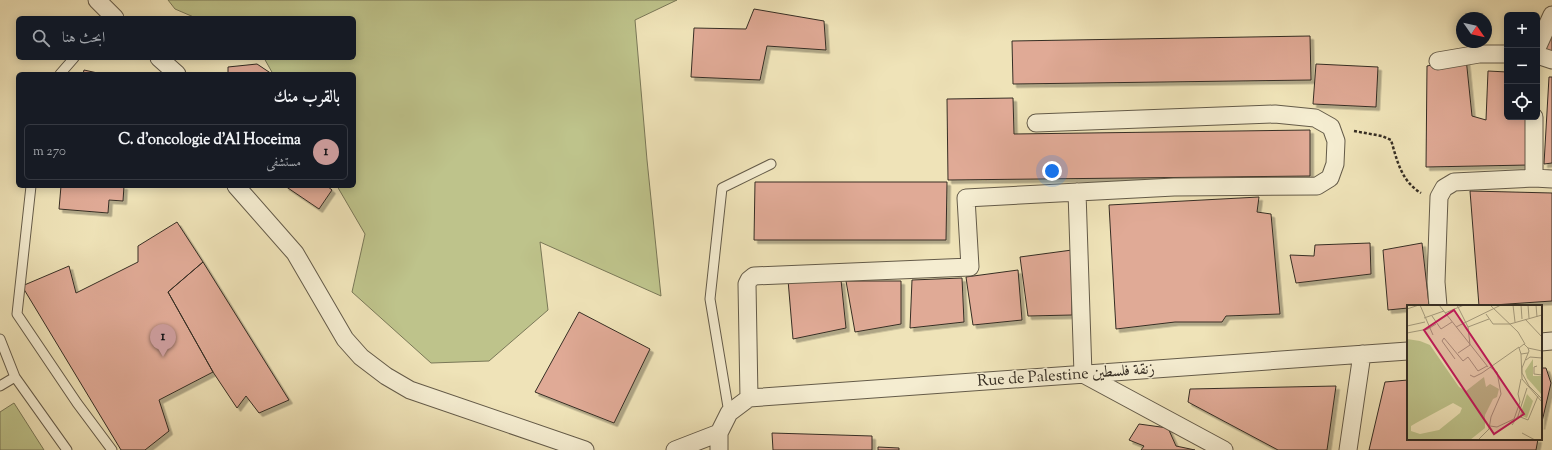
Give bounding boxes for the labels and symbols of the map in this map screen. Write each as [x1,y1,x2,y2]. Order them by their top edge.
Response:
north arrow [1456,12,1492,48]
your location [1042,161,1062,181]
inset map [1407,305,1542,440]
pin: 1 [150,324,176,357]
street label: Rue de Palestine زنقة فلسطين [976,358,1156,394]

